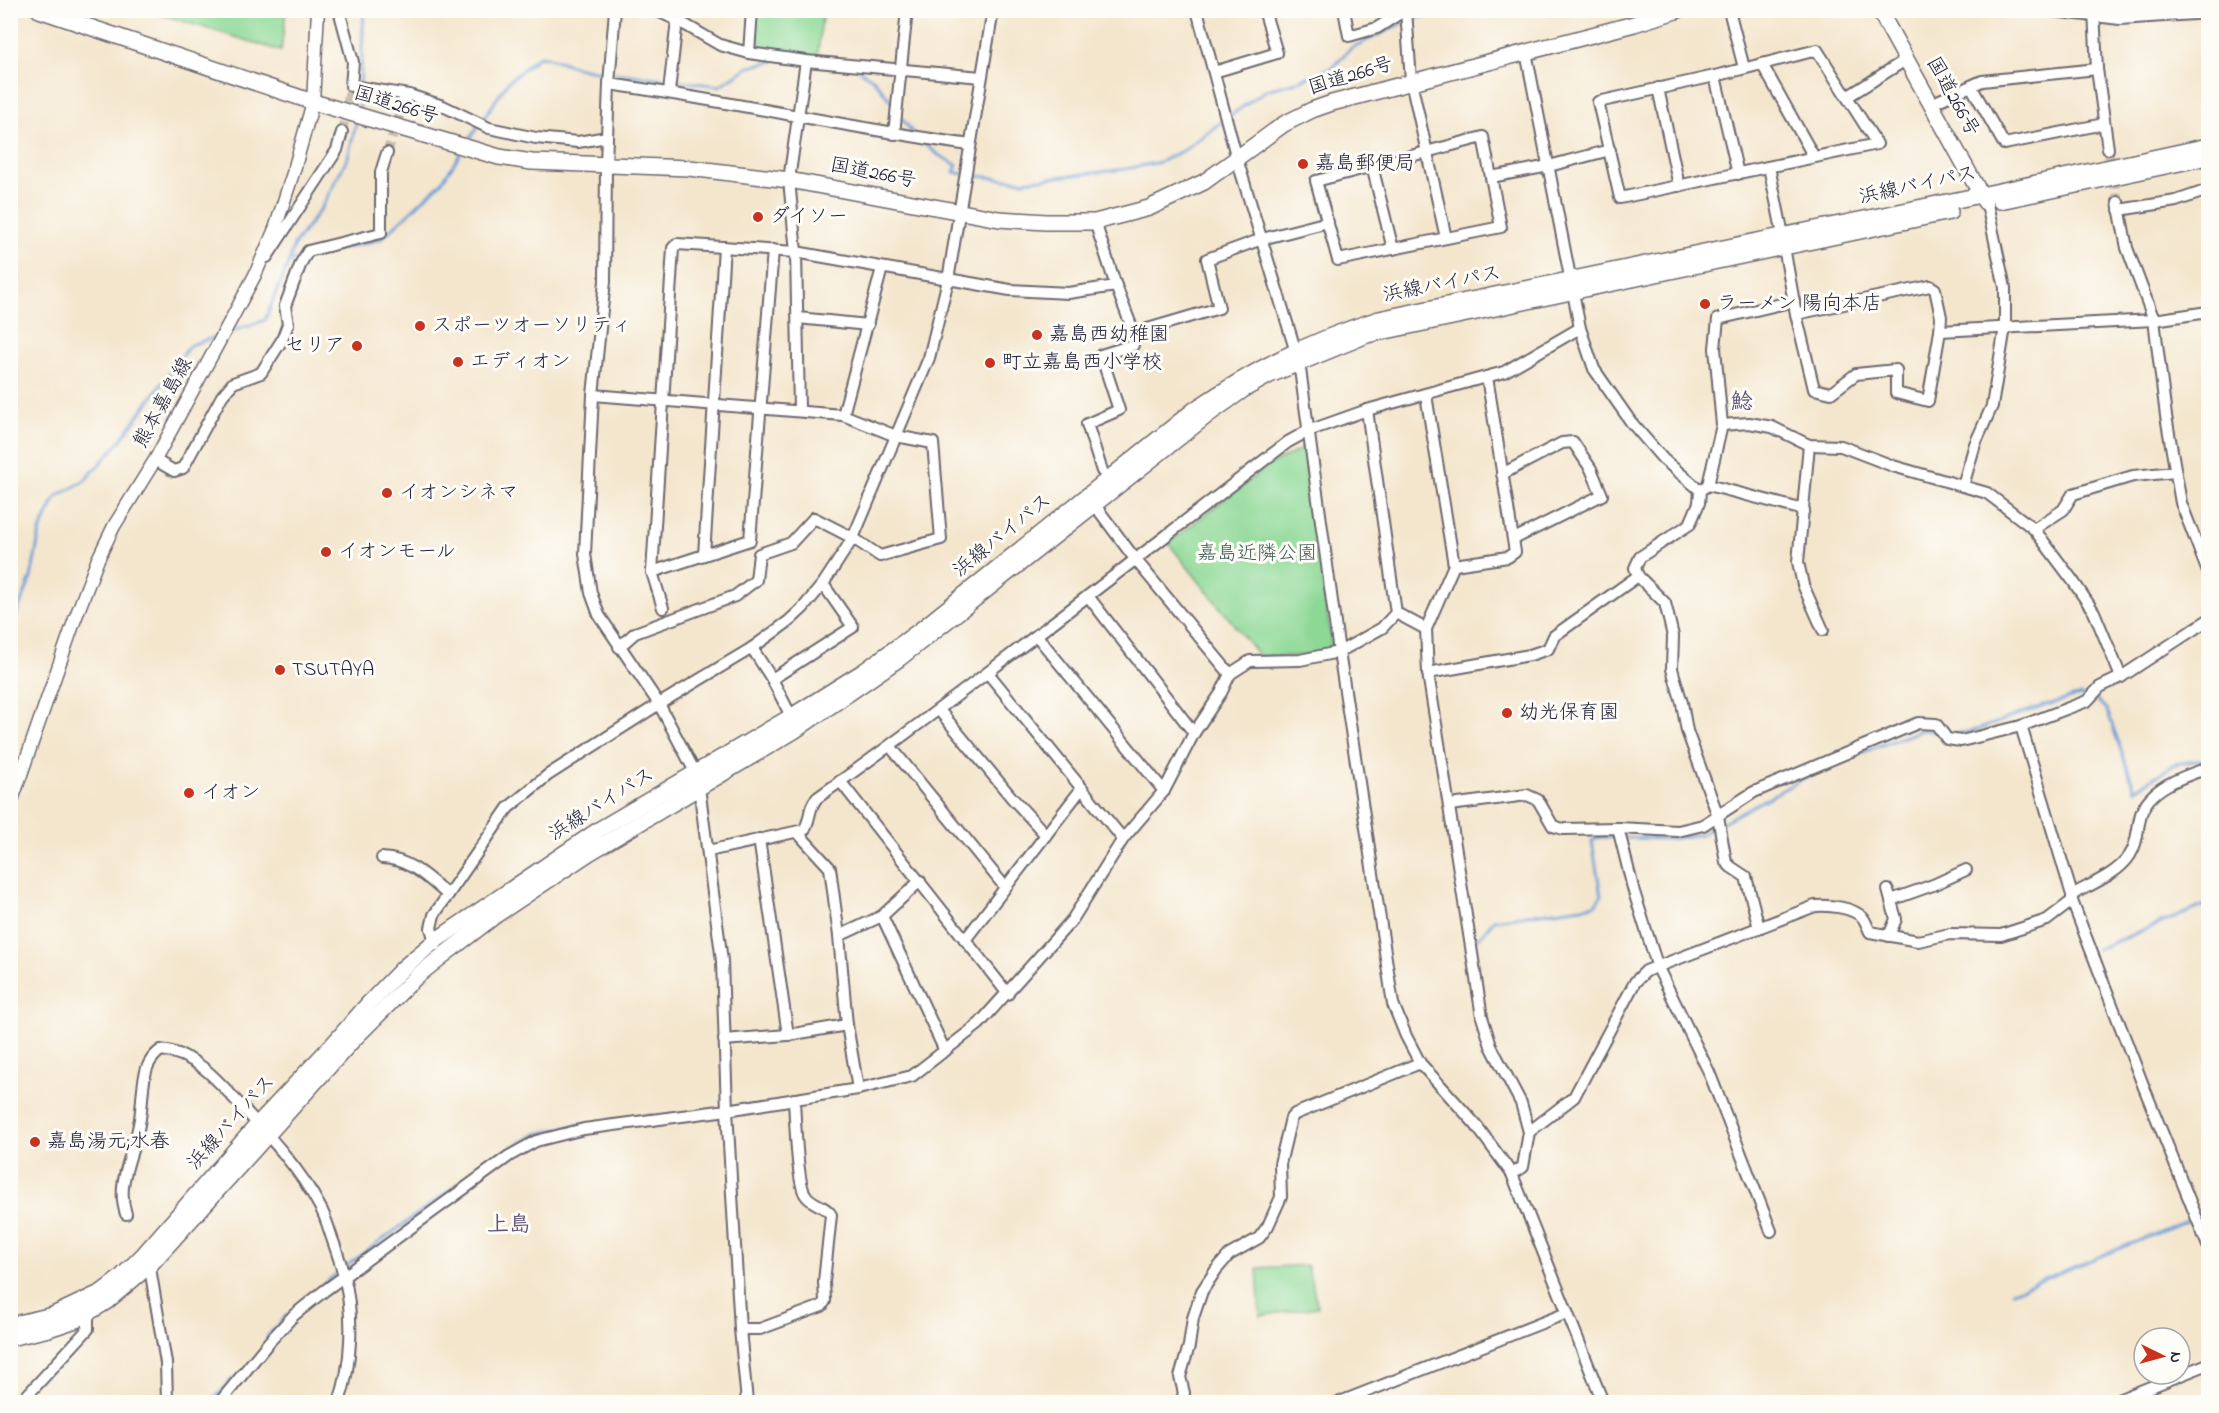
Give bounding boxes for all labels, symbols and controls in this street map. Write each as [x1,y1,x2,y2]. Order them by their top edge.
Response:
street label: 国道266号 [1305,50,1397,104]
street label: 国道266号 [1918,52,1986,142]
street label: 国道266号 [350,79,442,133]
place label: 嘉島郵便局 [1315,150,1415,179]
street label: 国道266号 [827,151,919,197]
marker: 嘉島郵便局 [1296,157,1310,171]
street label: 浜線バイパス [1856,159,1980,213]
place label: ダイソー [770,203,848,232]
marker: ダイソー [751,210,765,224]
street label: 浜線バイパス [1381,259,1503,311]
place label: ラーメン 陽向本店 [1717,290,1882,319]
marker: ラーメン 陽向本店 [1698,297,1712,311]
place label: スポーツオーソリティ [432,312,632,341]
marker: スポーツオーソリティ [413,319,427,333]
place label: 嘉島西幼稚園 [1049,321,1169,350]
marker: 嘉島西幼稚園 [1030,328,1044,342]
place label: セリア [285,332,345,361]
marker: セリア [350,339,364,353]
place label: エディオン [470,348,571,377]
place label: 町立嘉島西小学校 [1002,349,1162,378]
street label: 熊本嘉島線 [127,352,201,454]
marker: エディオン [451,355,465,369]
marker: 町立嘉島西小学校 [983,356,997,370]
district label: 鯰 [1731,387,1753,419]
place label: イオンシネマ [399,479,518,508]
marker: イオンシネマ [380,486,394,500]
street label: 浜線バイパス [947,487,1059,585]
place label: イオンモール [338,538,456,567]
park label: 嘉島近隣公園 [1197,540,1317,569]
marker: イオンモール [319,545,333,559]
place label: TSUTAYA [292,656,374,685]
marker: TSUTAYA [273,663,287,677]
place label: 幼光保育園 [1519,699,1619,728]
marker: 幼光保育園 [1500,706,1514,720]
street label: 浜線バイパス [544,761,660,849]
place label: イオン [201,779,260,808]
marker: イオン [182,786,196,800]
street label: 浜線バイパス [181,1069,283,1177]
place label: 嘉島湯元;水春 [47,1128,170,1157]
marker: 嘉島湯元;水春 [28,1135,42,1149]
district label: 上島 [487,1210,531,1242]
north arrow [2132,1326,2192,1386]
text: N [2163,1351,2187,1364]

